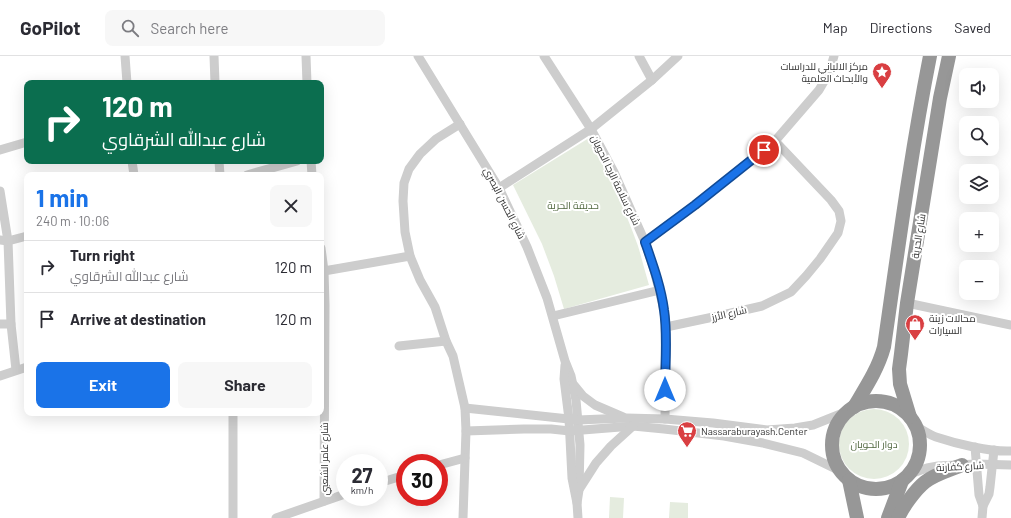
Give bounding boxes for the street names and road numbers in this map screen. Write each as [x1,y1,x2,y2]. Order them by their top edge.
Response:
street label: شارع سلامة الرجا الحويان [588,133,643,228]
street label: شارع الحسن البصري [480,165,528,242]
street label: شارع الحرية [909,213,928,259]
street label: شارع الأرز [709,303,748,324]
street label: شارع عامر الشعبي [318,422,332,496]
street label: شارع كفارنة [936,459,984,474]

